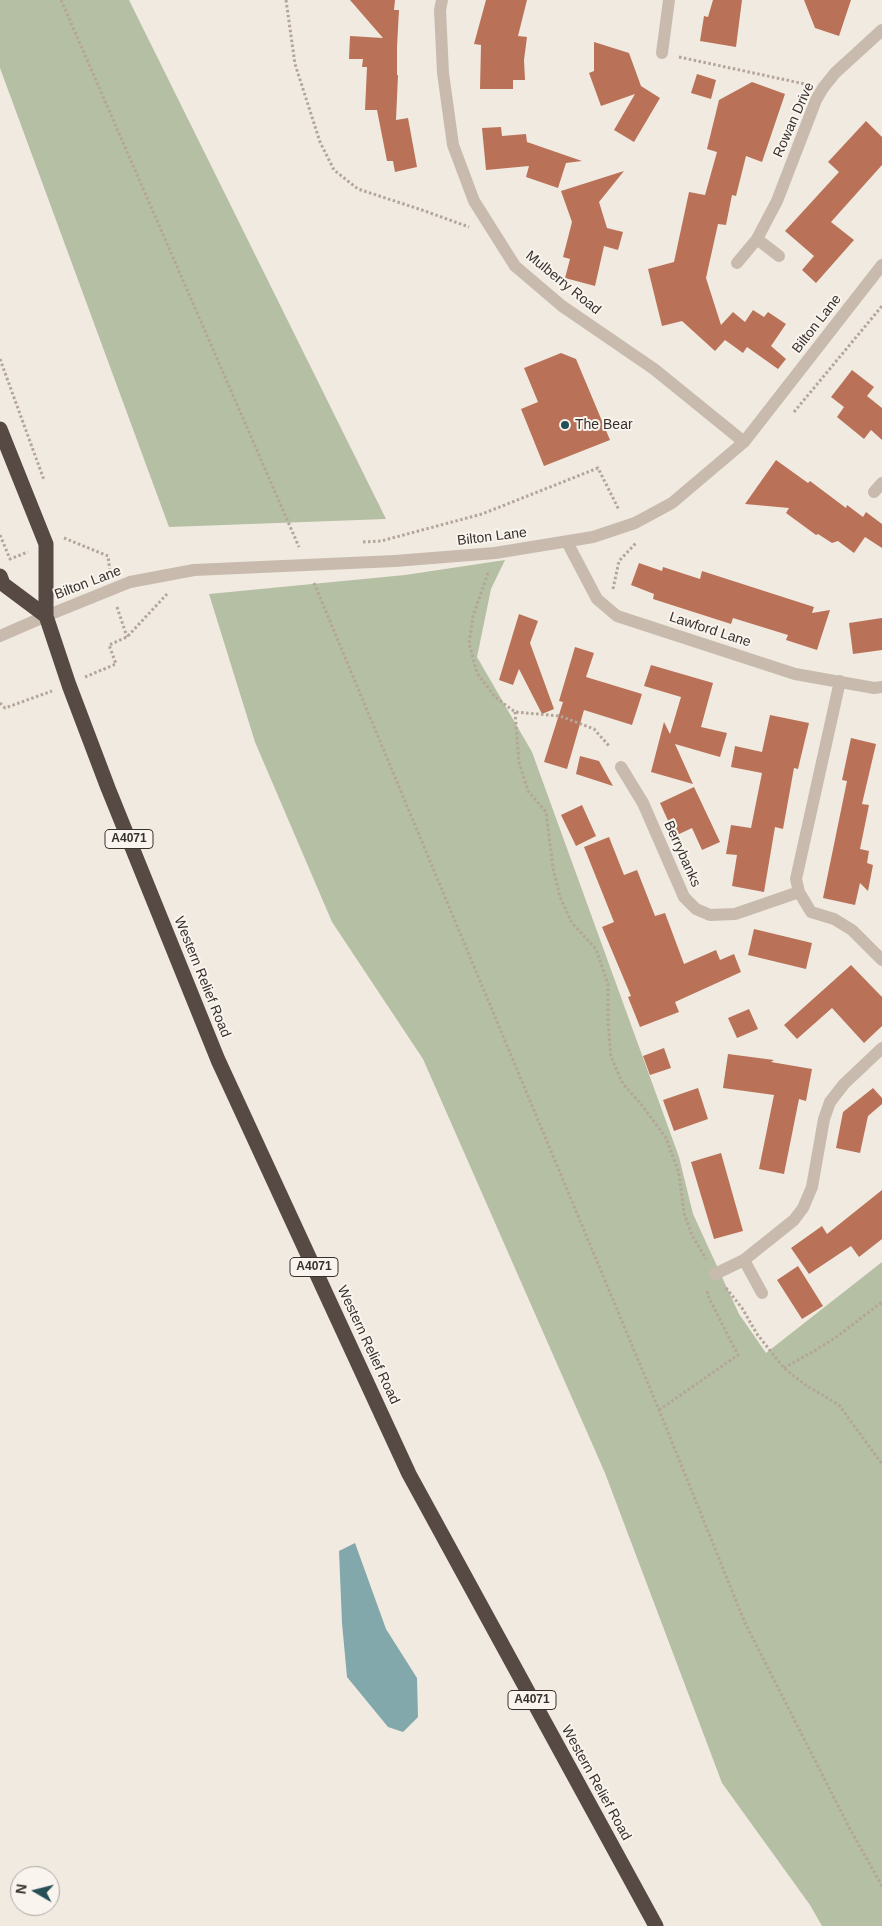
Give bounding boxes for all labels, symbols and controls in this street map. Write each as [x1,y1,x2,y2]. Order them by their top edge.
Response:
street label: Rowan Drive [770,80,818,160]
street label: Mulberry Road [522,248,604,318]
street label: Bilton Lane [789,291,845,357]
place label: The Bear [575,417,633,433]
marker: The Bear [559,419,571,431]
street label: Bilton Lane [456,524,528,550]
street label: Bilton Lane [52,563,124,603]
street label: Lawford Lane [667,609,753,651]
street label: Berrybanks [660,818,704,890]
road number: A4071 [105,830,153,849]
street label: Western Relief Road [170,914,234,1040]
road number: A4071 [290,1258,338,1276]
street label: Western Relief Road [333,1283,403,1407]
road number: A4071 [508,1690,556,1710]
street label: Western Relief Road [557,1723,635,1843]
north arrow [10,1866,60,1916]
text: N [13,1883,30,1895]

